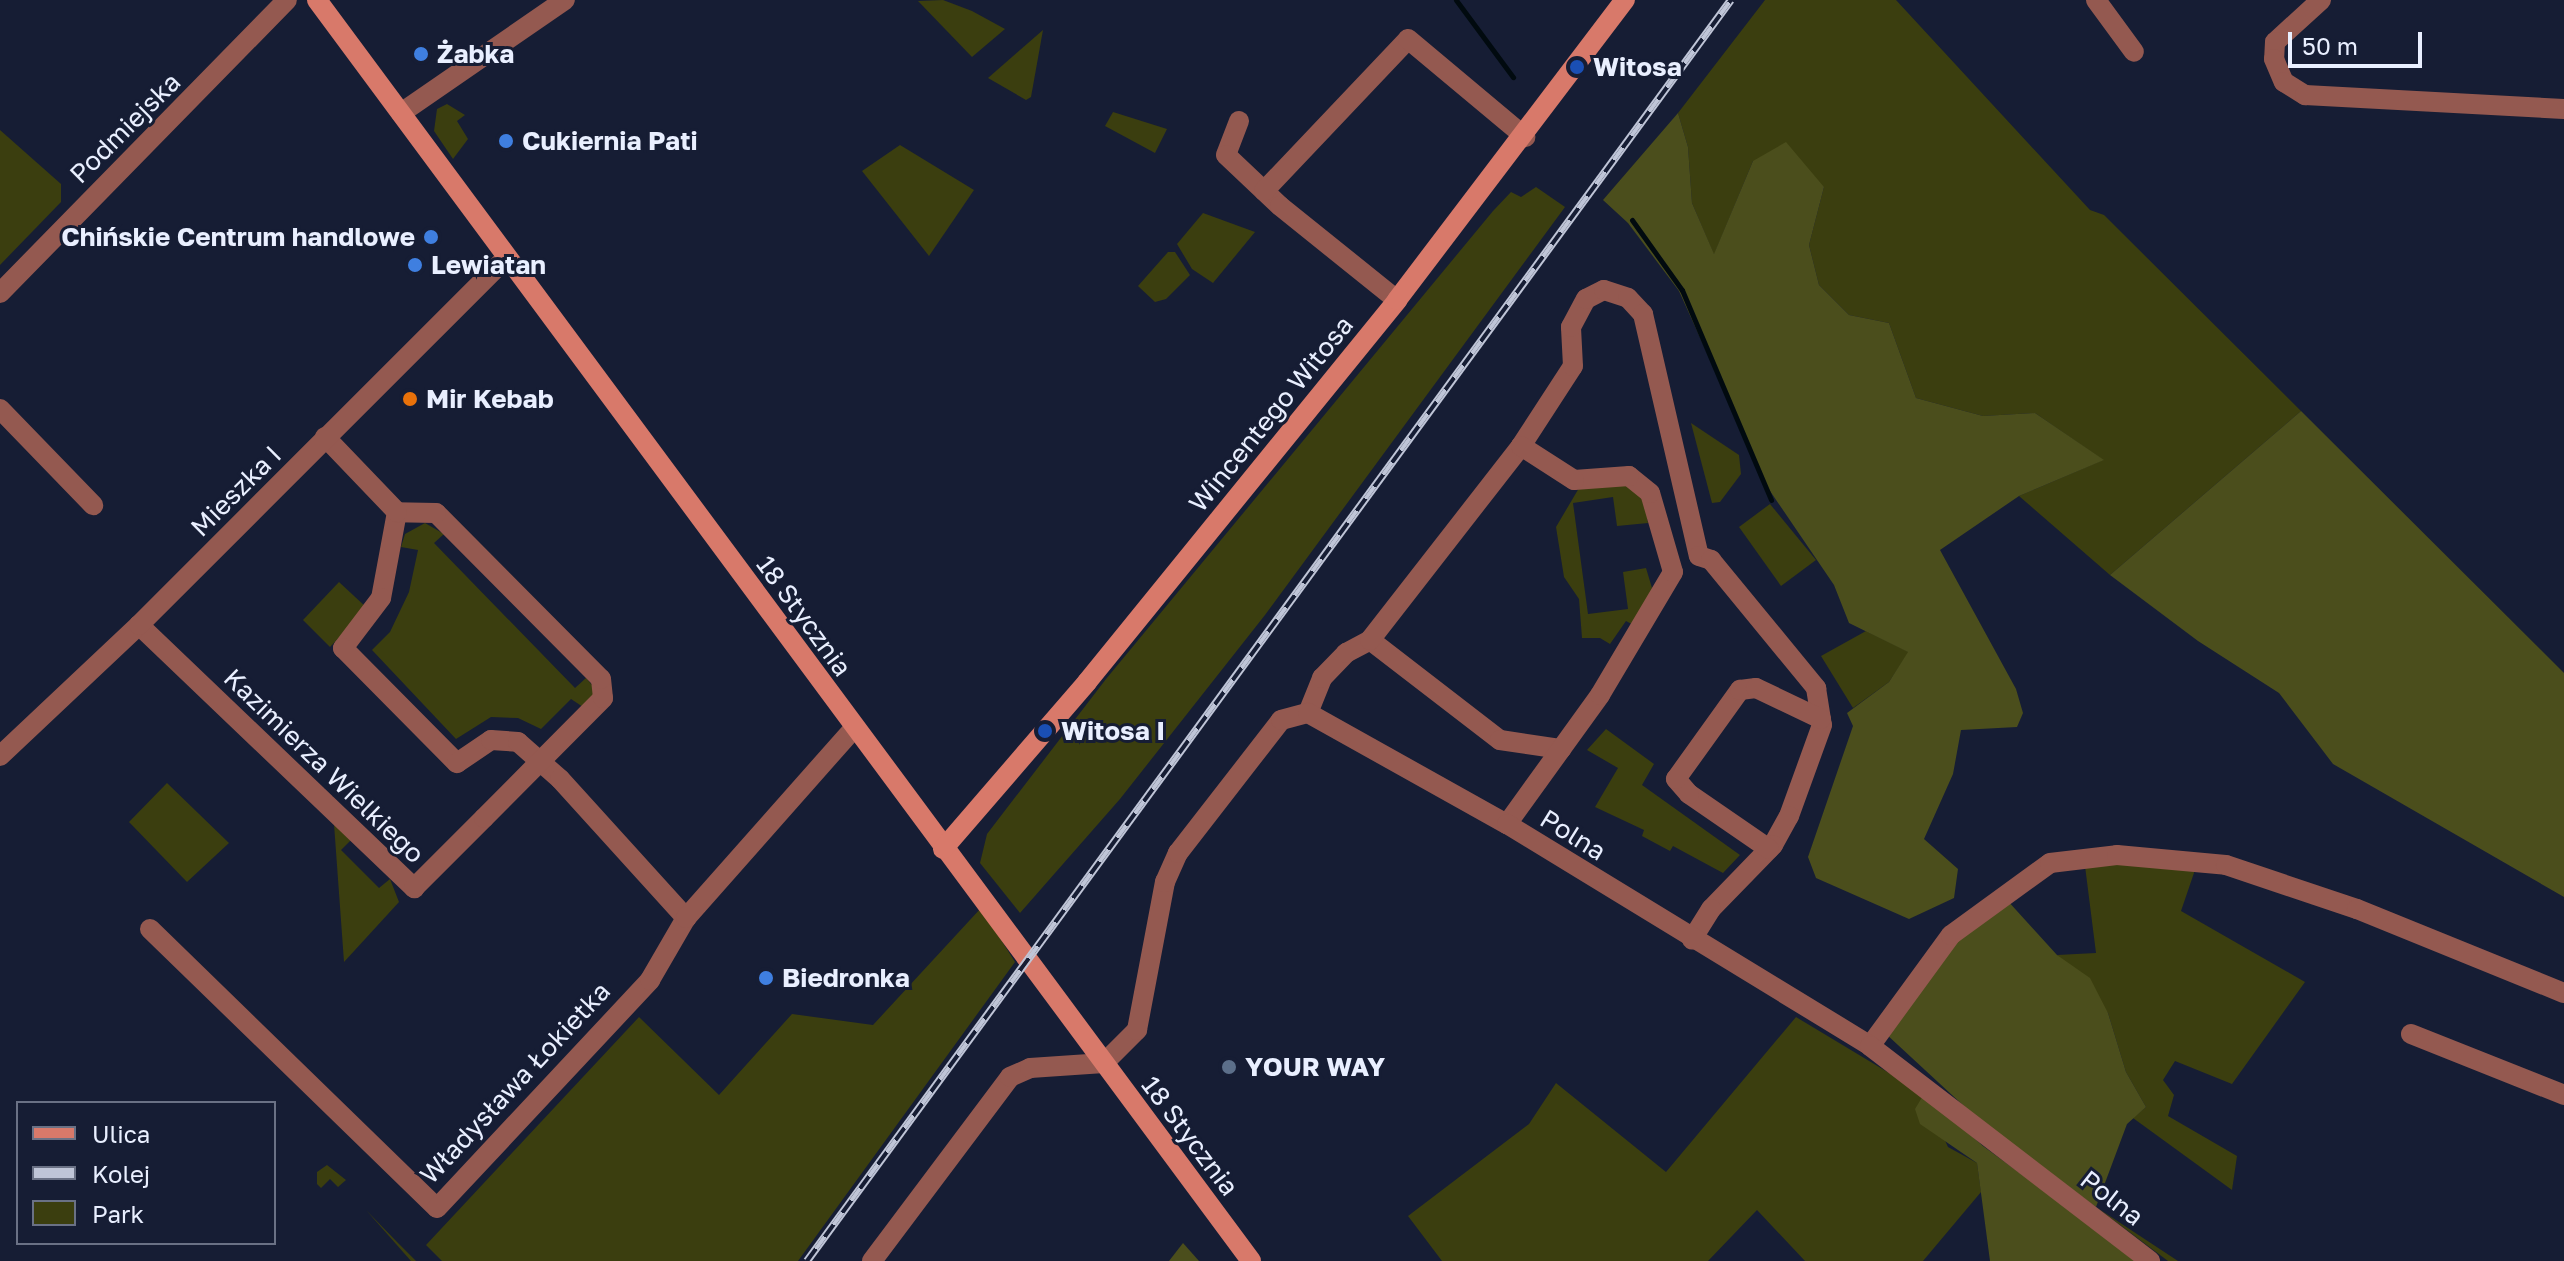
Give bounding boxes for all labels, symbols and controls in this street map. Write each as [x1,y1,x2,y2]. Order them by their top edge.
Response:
scale bar [2292,16,2426,66]
text: 50 m [2302,31,2358,60]
place label: Żabka [437,38,514,70]
marker: Żabka [412,45,430,63]
place label: Witosa [1593,51,1682,83]
marker: Witosa [1568,58,1586,76]
street label: Podmiejska [63,66,187,190]
place label: Cukiernia Pati [522,125,698,157]
marker: Cukiernia Pati [497,132,515,150]
place label: Chińskie Centrum handlowe [61,221,415,253]
marker: Chińskie Centrum handlowe [422,228,440,246]
place label: Lewiatan [431,249,546,281]
marker: Lewiatan [406,256,424,274]
street label: Wincentego Witosa [1182,310,1360,518]
place label: Mir Kebab [426,383,554,415]
marker: Mir Kebab [401,390,419,408]
street label: Mieszka I [184,439,288,543]
street label: 18 Stycznia [750,550,858,682]
street label: Kazimierza Wielkiego [217,662,431,870]
place label: Witosa I [1061,715,1165,747]
marker: Witosa I [1036,722,1054,740]
street label: Polna [1534,803,1612,867]
place label: Biedronka [782,962,910,994]
marker: Biedronka [757,969,775,987]
street label: Władysława Łokietka [413,976,617,1190]
place label: YOUR WAY [1245,1051,1385,1083]
marker: YOUR WAY [1220,1058,1238,1076]
street label: 18 Stycznia [1135,1070,1245,1202]
legend [16,1101,276,1245]
text: Ulica [92,1119,150,1148]
text: Kolej [92,1159,150,1188]
street label: Polna [2074,1164,2150,1232]
text: Park [92,1199,144,1228]

